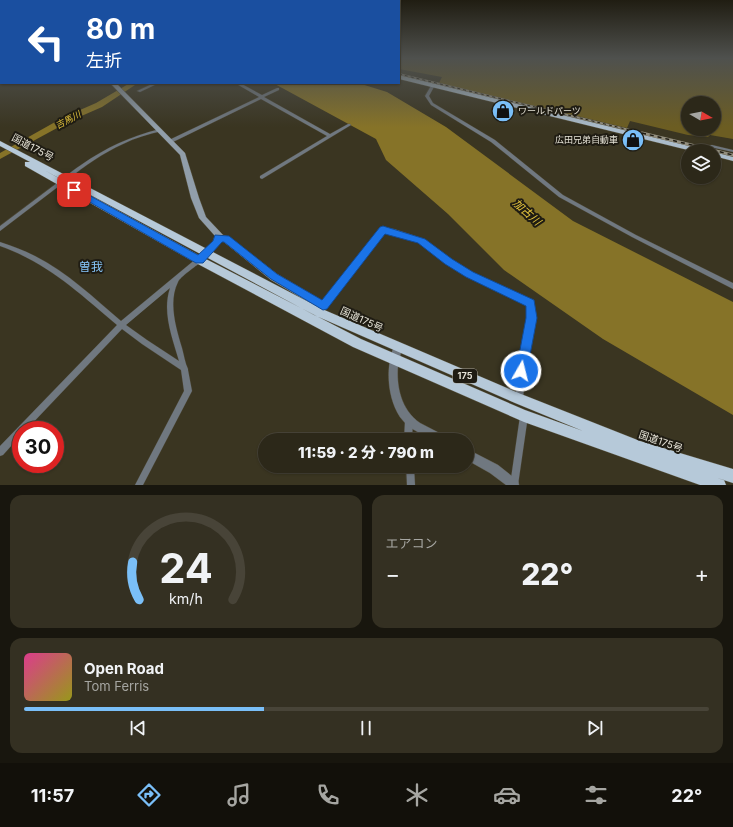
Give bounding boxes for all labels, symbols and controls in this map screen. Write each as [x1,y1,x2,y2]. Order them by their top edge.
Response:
text: 80 m [86,12,155,46]
icon: left [20,16,72,68]
text: 左折 [86,50,122,71]
north arrow [681,96,721,136]
map controls [681,96,721,184]
shop icon: ワールドパーツ [490,98,516,124]
place label: ワールドパーツ [518,105,581,116]
water label: 吉馬川 [53,108,83,131]
shop icon: 広田兄弟自動車 [620,127,646,153]
street label: 国道175号 [10,131,56,163]
place label: 広田兄弟自動車 [555,134,618,145]
button: layers [681,144,721,184]
pin [57,173,91,207]
icon: arrive [63,179,85,201]
water label: 加古川 [510,196,545,229]
district label: 曽我 [79,259,103,274]
street label: 国道175号 [339,304,385,334]
position arrow [500,350,542,392]
road number: 175 [453,369,477,383]
speed limit sign: 30 [12,421,64,473]
street label: 国道175号 [637,428,685,454]
text: 11:59 · 2 分 · 790 m [298,443,434,462]
text: エアコン [386,535,438,551]
text: 24 [159,542,213,592]
text: 22° [521,556,573,592]
text: − [386,561,400,587]
text: + [694,561,709,587]
text: km/h [169,589,203,606]
text: Open Road [84,659,164,678]
text: Tom Ferris [84,678,149,694]
icon: previous [127,717,149,739]
icon: pause [355,717,377,739]
icon: next [584,717,606,739]
icon: directions [135,781,163,809]
icon: music [225,781,253,809]
icon: phone [314,781,342,809]
icon: climate [403,781,431,809]
icon: car [493,781,521,809]
icon: filters [582,781,610,809]
text: 11:57 [31,785,74,806]
text: 22° [671,785,702,806]

